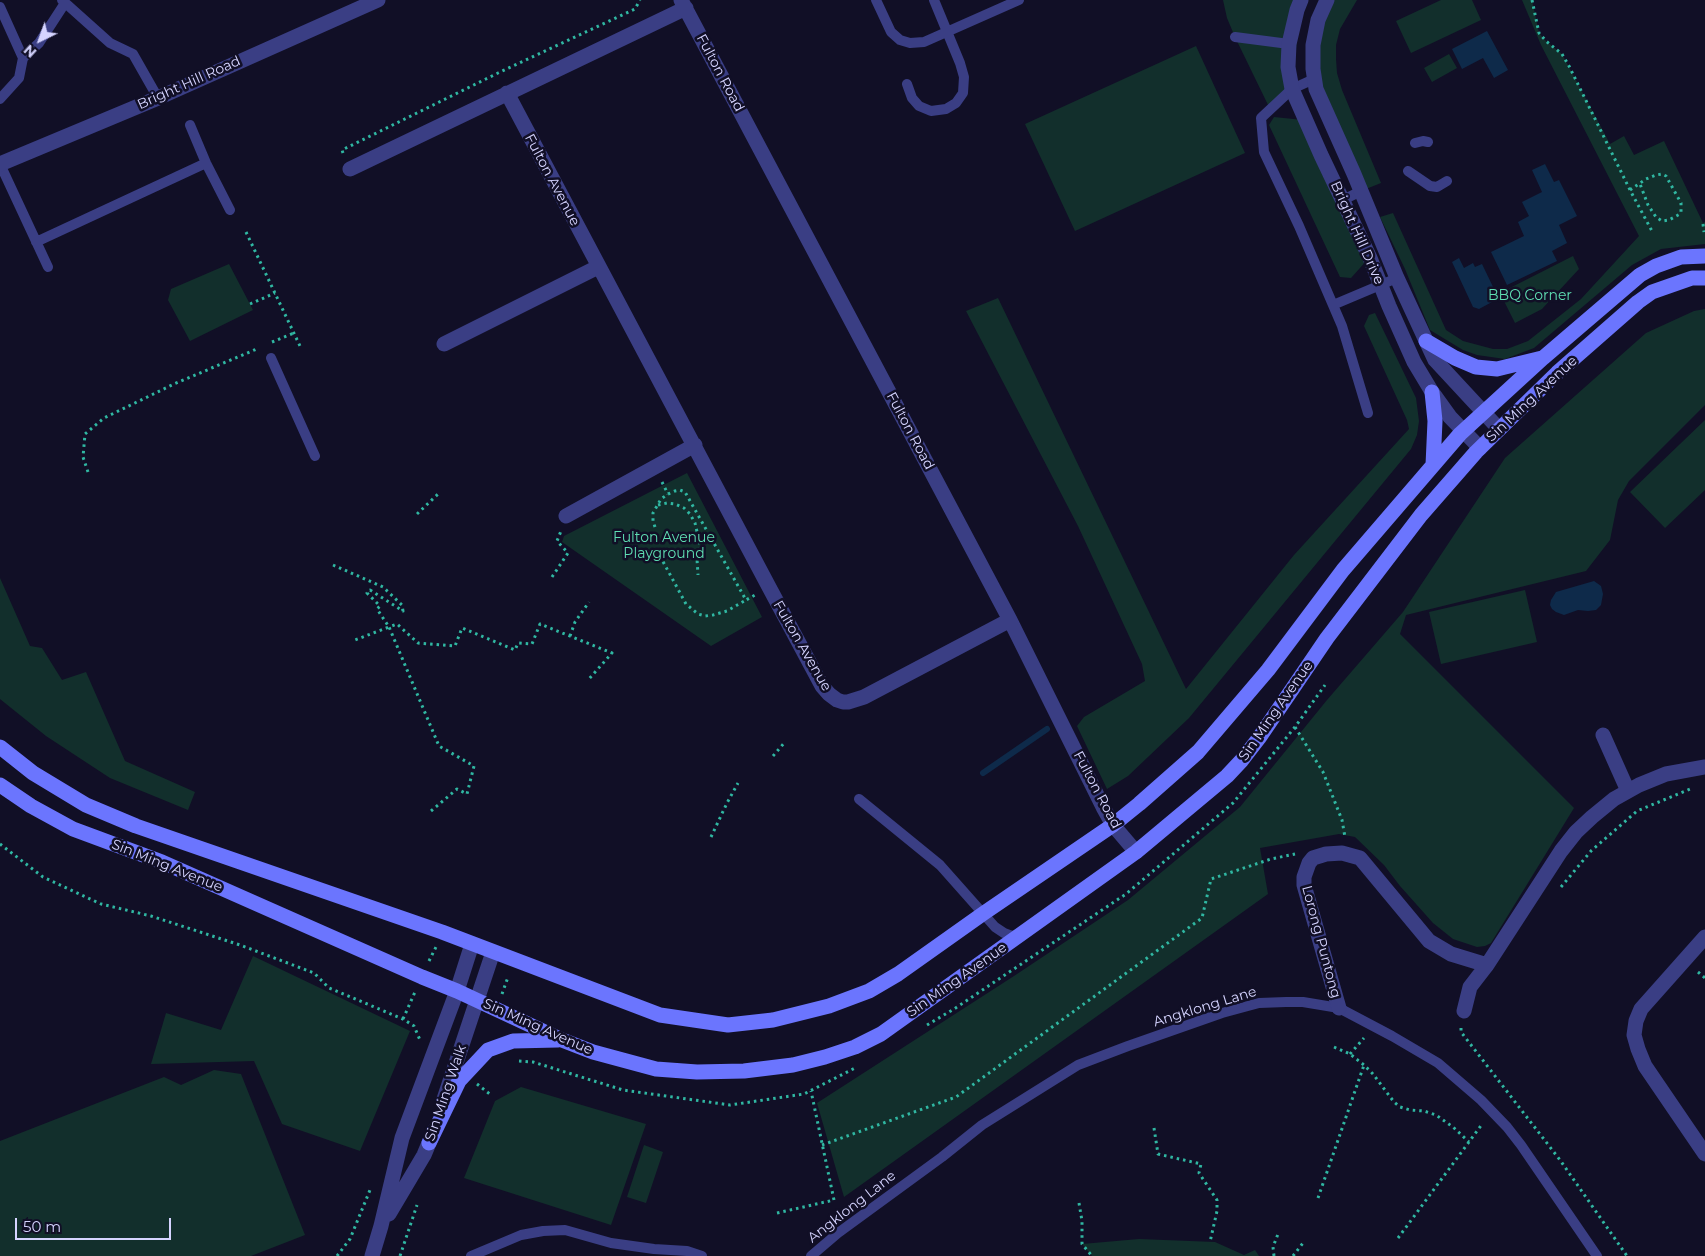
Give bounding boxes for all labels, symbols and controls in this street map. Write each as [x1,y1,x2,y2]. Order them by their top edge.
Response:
north arrow [15,15,65,65]
street label: Fulton Road [692,31,748,115]
text: N [20,41,40,62]
street label: Bright Hill Road [135,53,243,113]
street label: Fulton Avenue [521,131,583,229]
street label: Bright Hill Drive [1327,179,1387,287]
park label: BBQ Corner [1488,288,1572,304]
street label: Sin Ming Avenue [1483,353,1581,445]
street label: Fulton Road [882,389,938,473]
park label: Fulton Avenue Playground [613,530,715,562]
street label: Fulton Avenue [769,598,835,694]
street label: Sin Ming Avenue [1235,658,1317,764]
street label: Fulton Road [1069,748,1125,832]
street label: Sin Ming Avenue [109,836,225,896]
street label: Lorong Puntong [1298,884,1344,1000]
street label: Sin Ming Avenue [904,939,1010,1021]
street label: Angklong Lane [1151,983,1259,1031]
street label: Sin Ming Avenue [481,995,595,1059]
street label: Sin Ming Walk [422,1043,470,1143]
street label: Angklong Lane [805,1167,899,1247]
scale bar [18,1208,174,1240]
text: 50 m [23,1217,61,1236]

